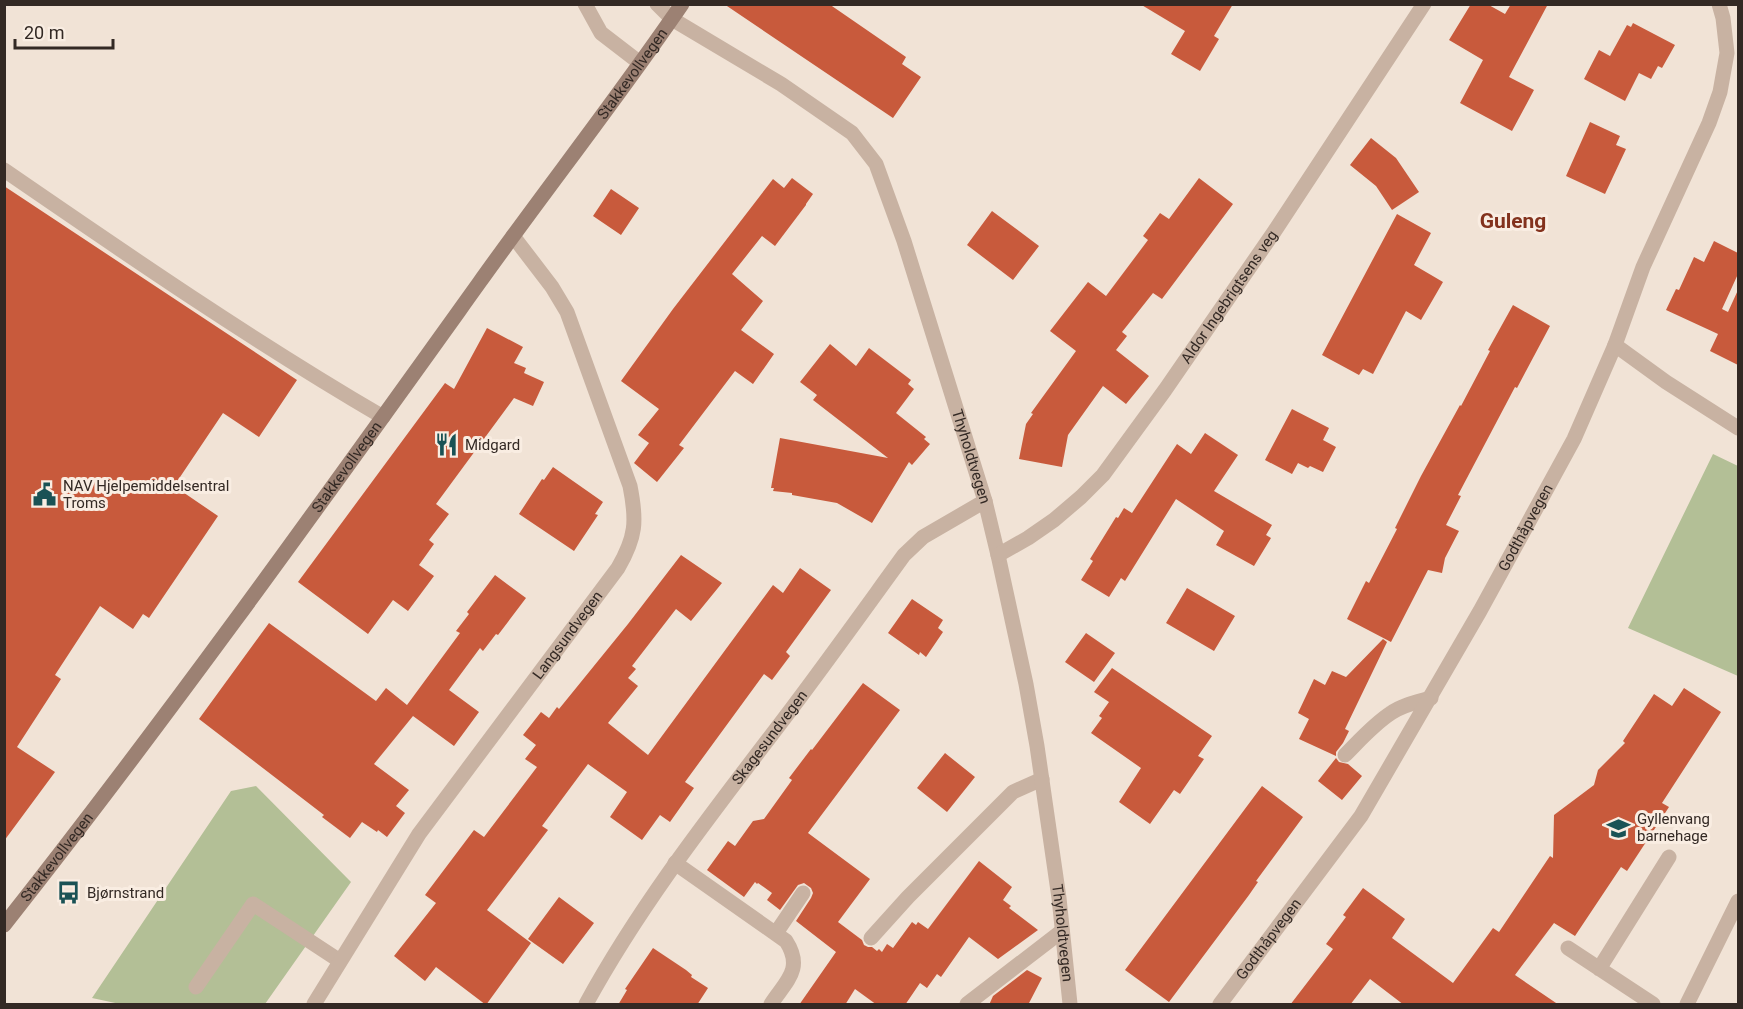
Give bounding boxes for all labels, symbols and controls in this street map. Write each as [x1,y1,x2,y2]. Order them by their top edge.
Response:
scale bar [15,12,112,50]
text: 20 m [24,22,64,43]
street label: Stakkevollvegen [593,25,671,123]
district label: Guleng [1480,209,1546,233]
street label: Aldor Ingebrigtsens veg [1177,227,1281,367]
street label: Thyholdtvegen [948,407,994,506]
street label: Stakkevollvegen [308,418,386,516]
restaurant icon: Midgard [434,432,460,458]
place label: Midgard [465,436,520,454]
place label: NAV Hjelpemiddelsentral Troms [63,477,229,512]
street label: Godthåpvegen [1494,481,1557,574]
public building icon: NAV Hjelpemiddelsentral Troms [32,482,58,508]
street label: Langsundvegen [529,588,607,683]
street label: Skagesundvegen [728,687,811,788]
street label: Stakkevollvegen [17,809,97,905]
place label: Gyllenvang barnehage [1637,810,1710,845]
school or university icon: Gyllenvang barnehage [1606,815,1632,841]
bus stop icon: Bjørnstrand [56,880,82,906]
street label: Thyholdtvegen [1048,883,1077,983]
place label: Bjørnstrand [87,884,164,902]
street label: Godthåpvegen [1232,895,1305,983]

